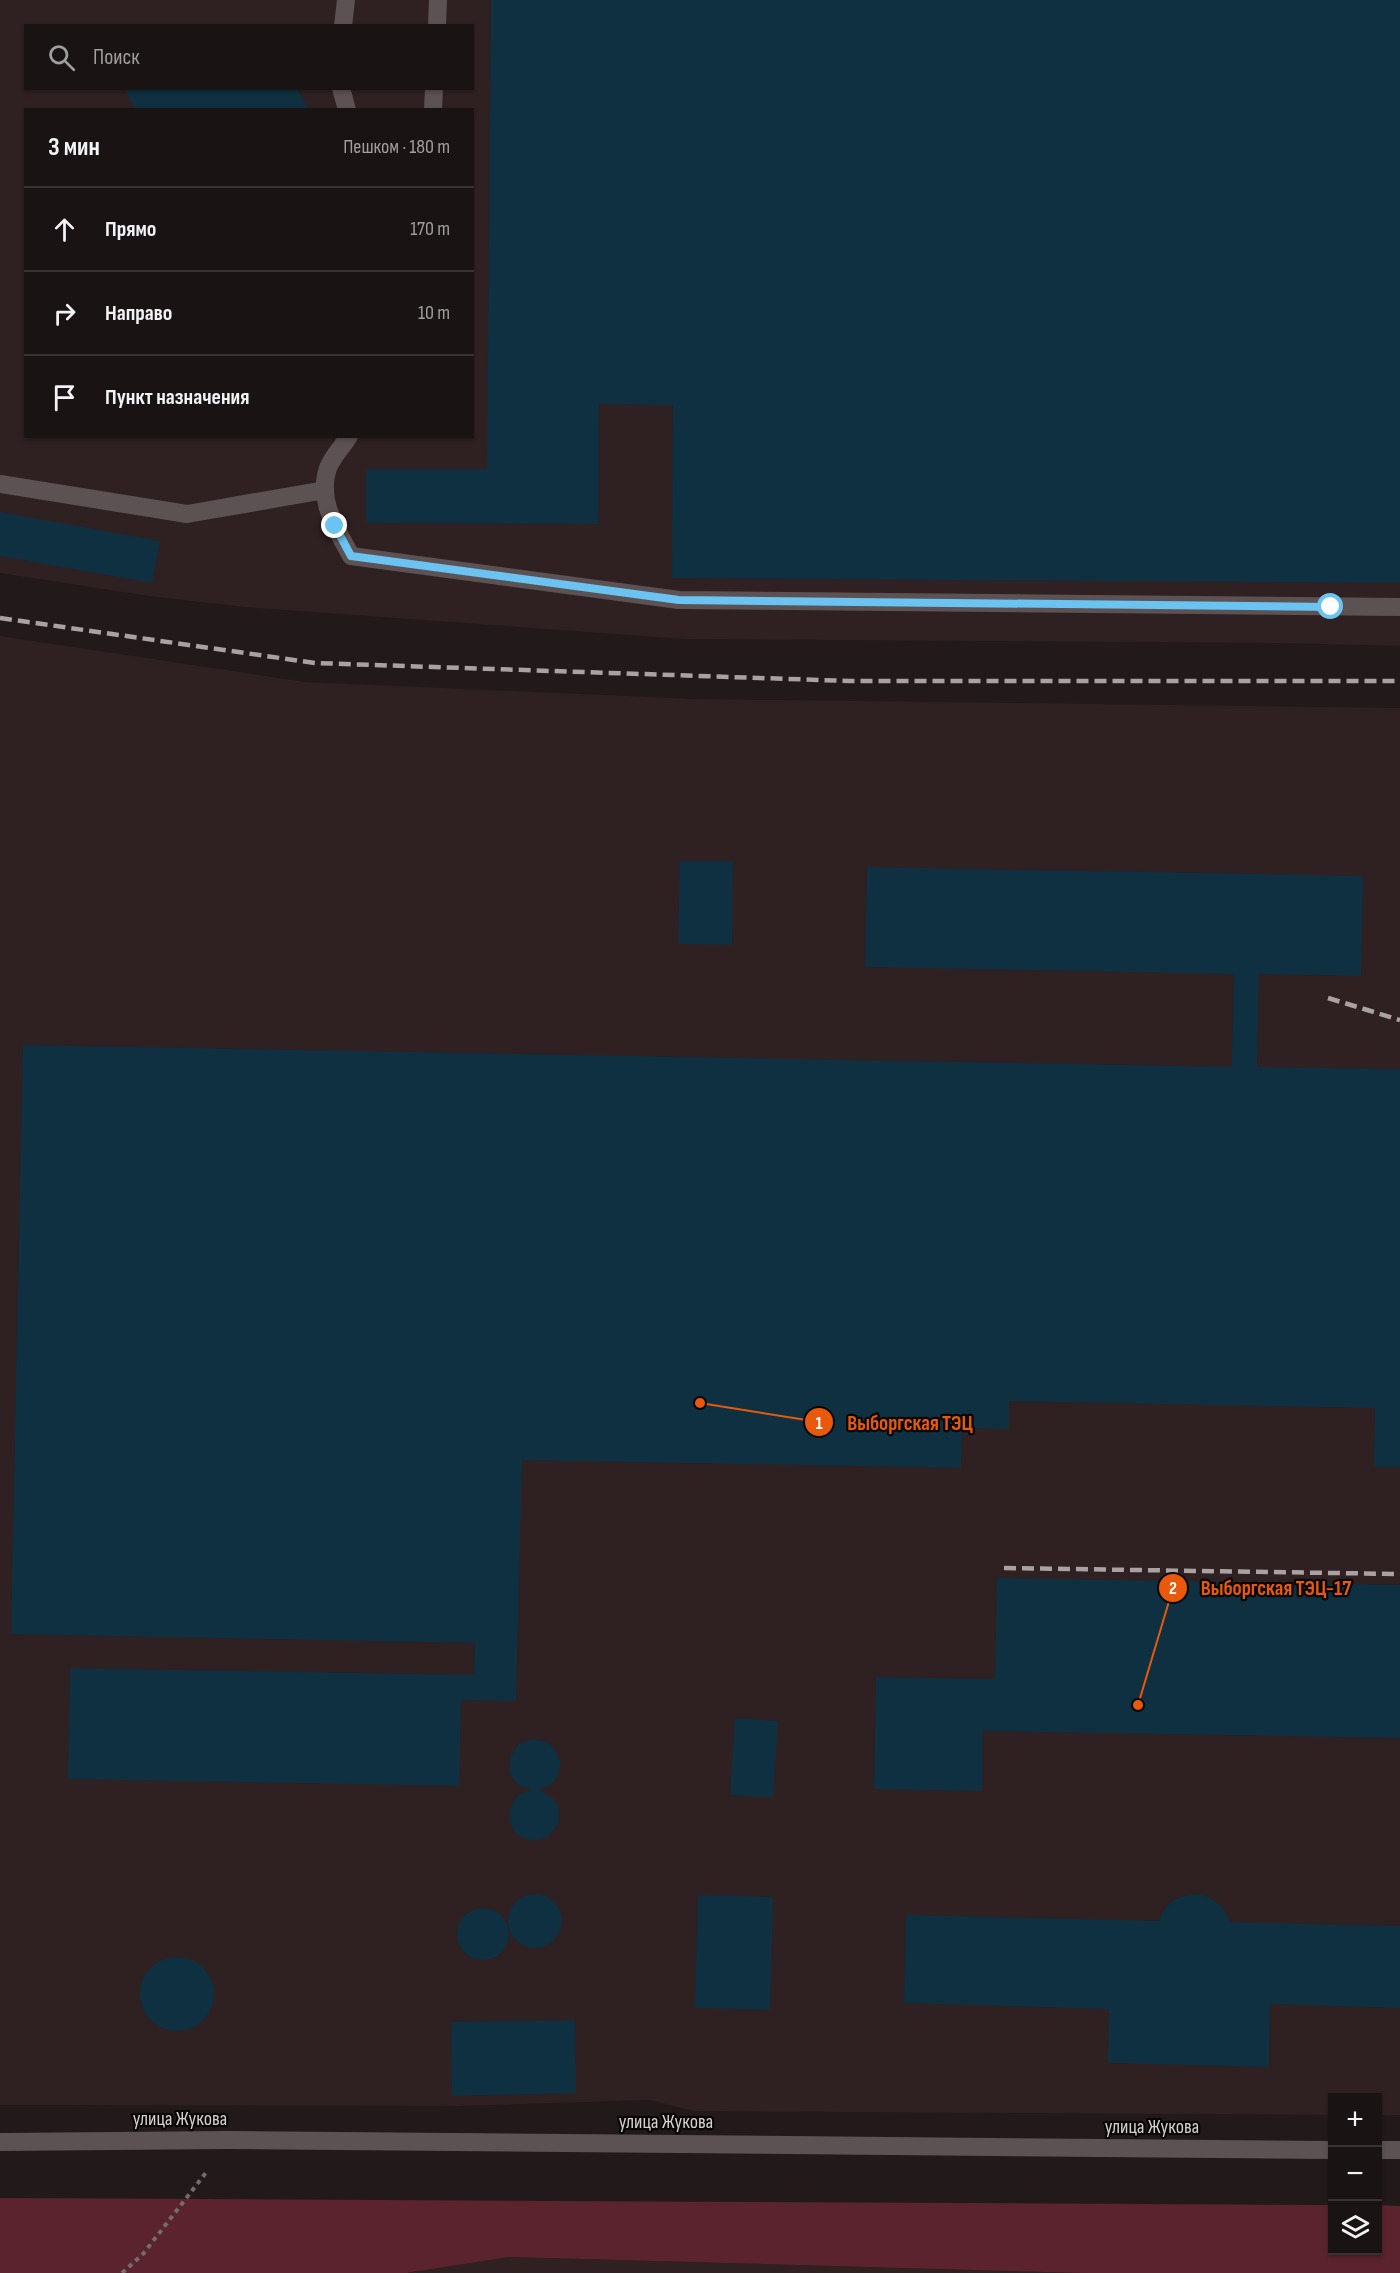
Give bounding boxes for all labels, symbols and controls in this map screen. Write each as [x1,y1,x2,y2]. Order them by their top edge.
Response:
search box [24,24,474,90]
icon: search [45,41,78,74]
text: Поиск [93,44,139,71]
text: 3 мин [48,132,100,163]
text: Пешком · 180 m [343,135,450,159]
icon: ahead [48,213,81,246]
text: Прямо [105,216,156,243]
text: 170 m [410,217,450,241]
icon: right [48,297,81,330]
text: Направо [105,300,172,327]
text: 10 m [418,301,450,325]
icon: arrive [48,381,81,414]
text: Пункт назначения [105,384,249,411]
route end [321,512,347,538]
route start [1317,593,1343,619]
callout: Выборгская ТЭЦ [804,1403,985,1442]
text: Выборгская ТЭЦ [847,1411,973,1436]
text: 1 [815,1413,823,1434]
callout: Выборгская ТЭЦ-17 [1158,1568,1365,1607]
text: Выборгская ТЭЦ-17 [1201,1576,1352,1601]
text: 2 [1169,1578,1177,1599]
map controls [1328,2093,1382,2255]
button: + [1328,2093,1382,2147]
street label: улица Жукова [133,2107,227,2131]
street label: улица Жукова [619,2110,713,2134]
street label: улица Жукова [1105,2115,1199,2139]
button: − [1328,2147,1382,2201]
button: layers [1328,2201,1382,2255]

